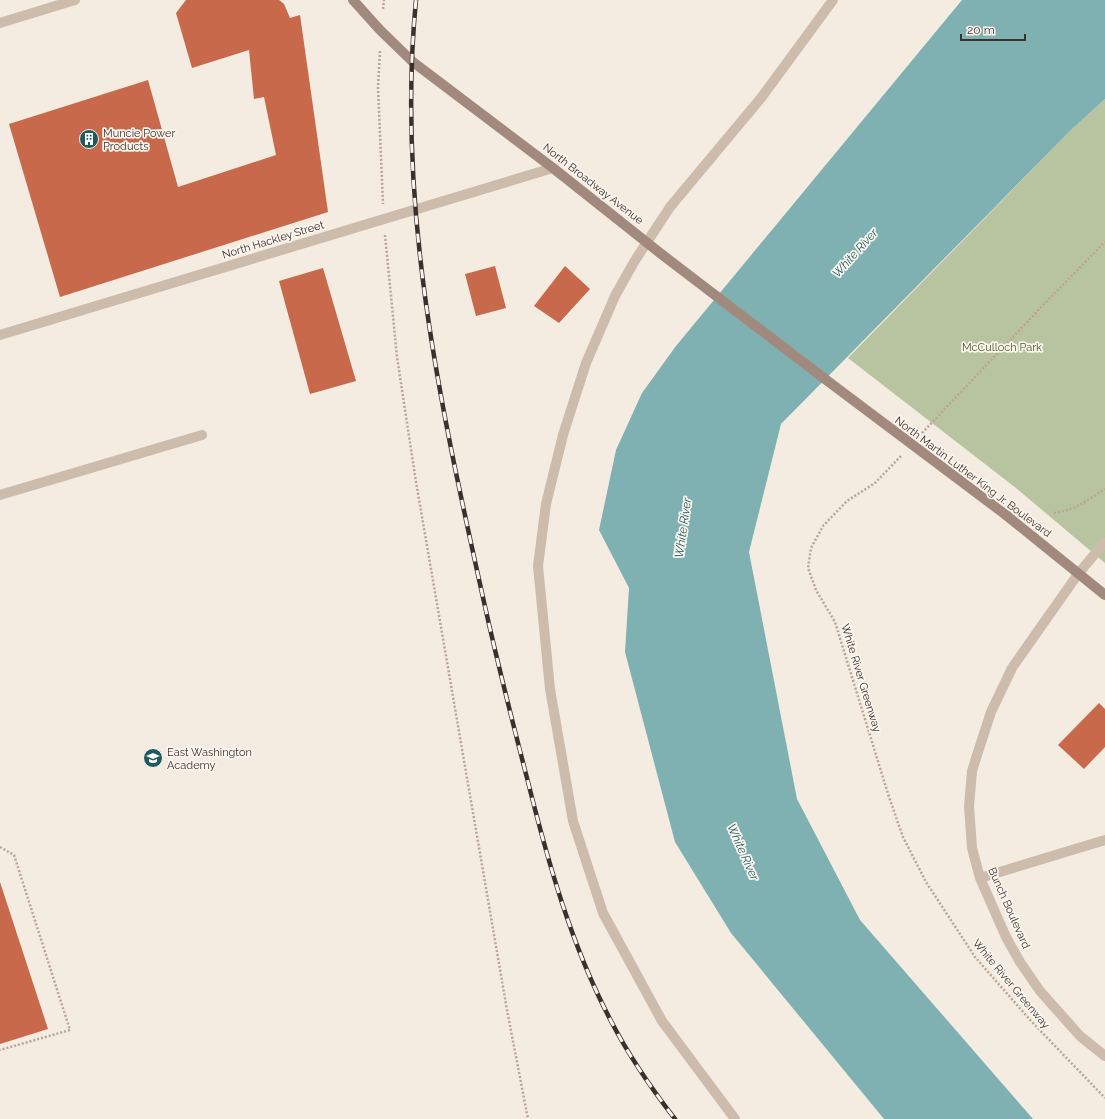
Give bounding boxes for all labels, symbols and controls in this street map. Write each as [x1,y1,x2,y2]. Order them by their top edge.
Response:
scale bar [961,16,1025,42]
text: 20 m [967,23,995,37]
place label: Muncie Power Products [103,127,176,153]
building icon: Muncie Power Products [78,128,100,150]
street label: North Broadway Avenue [540,141,646,227]
street label: North Hackley Street [220,218,326,262]
water label: White River [829,225,881,280]
park label: McCulloch Park [962,341,1042,354]
street label: North Martin Luther King Jr. Boulevard [892,414,1054,540]
water label: White River [672,496,694,559]
street label: White River Greenway [838,622,884,734]
place label: East Washington Academy [167,746,252,772]
school or university icon: East Washington Academy [142,747,164,769]
water label: White River [724,821,762,883]
street label: Bunch Boulevard [985,865,1033,951]
street label: White River Greenway [970,937,1052,1031]

